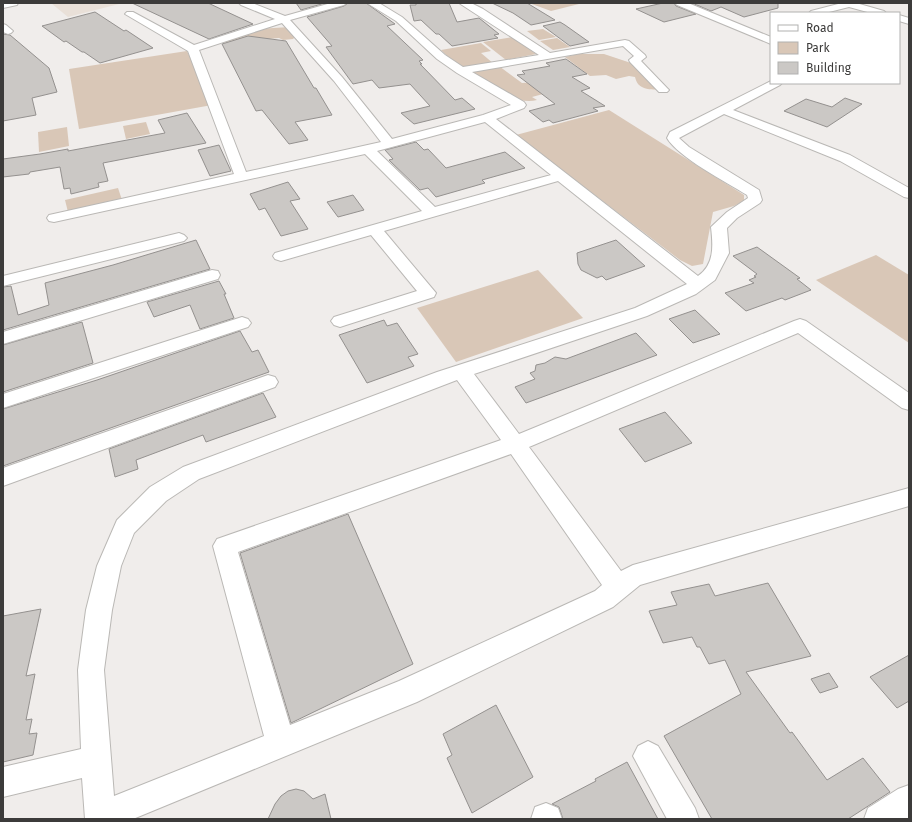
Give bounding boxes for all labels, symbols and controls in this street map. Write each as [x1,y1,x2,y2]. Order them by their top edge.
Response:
legend [770,12,900,84]
text: Road [806,21,834,35]
text: Park [806,41,830,55]
text: Building [806,61,852,75]

